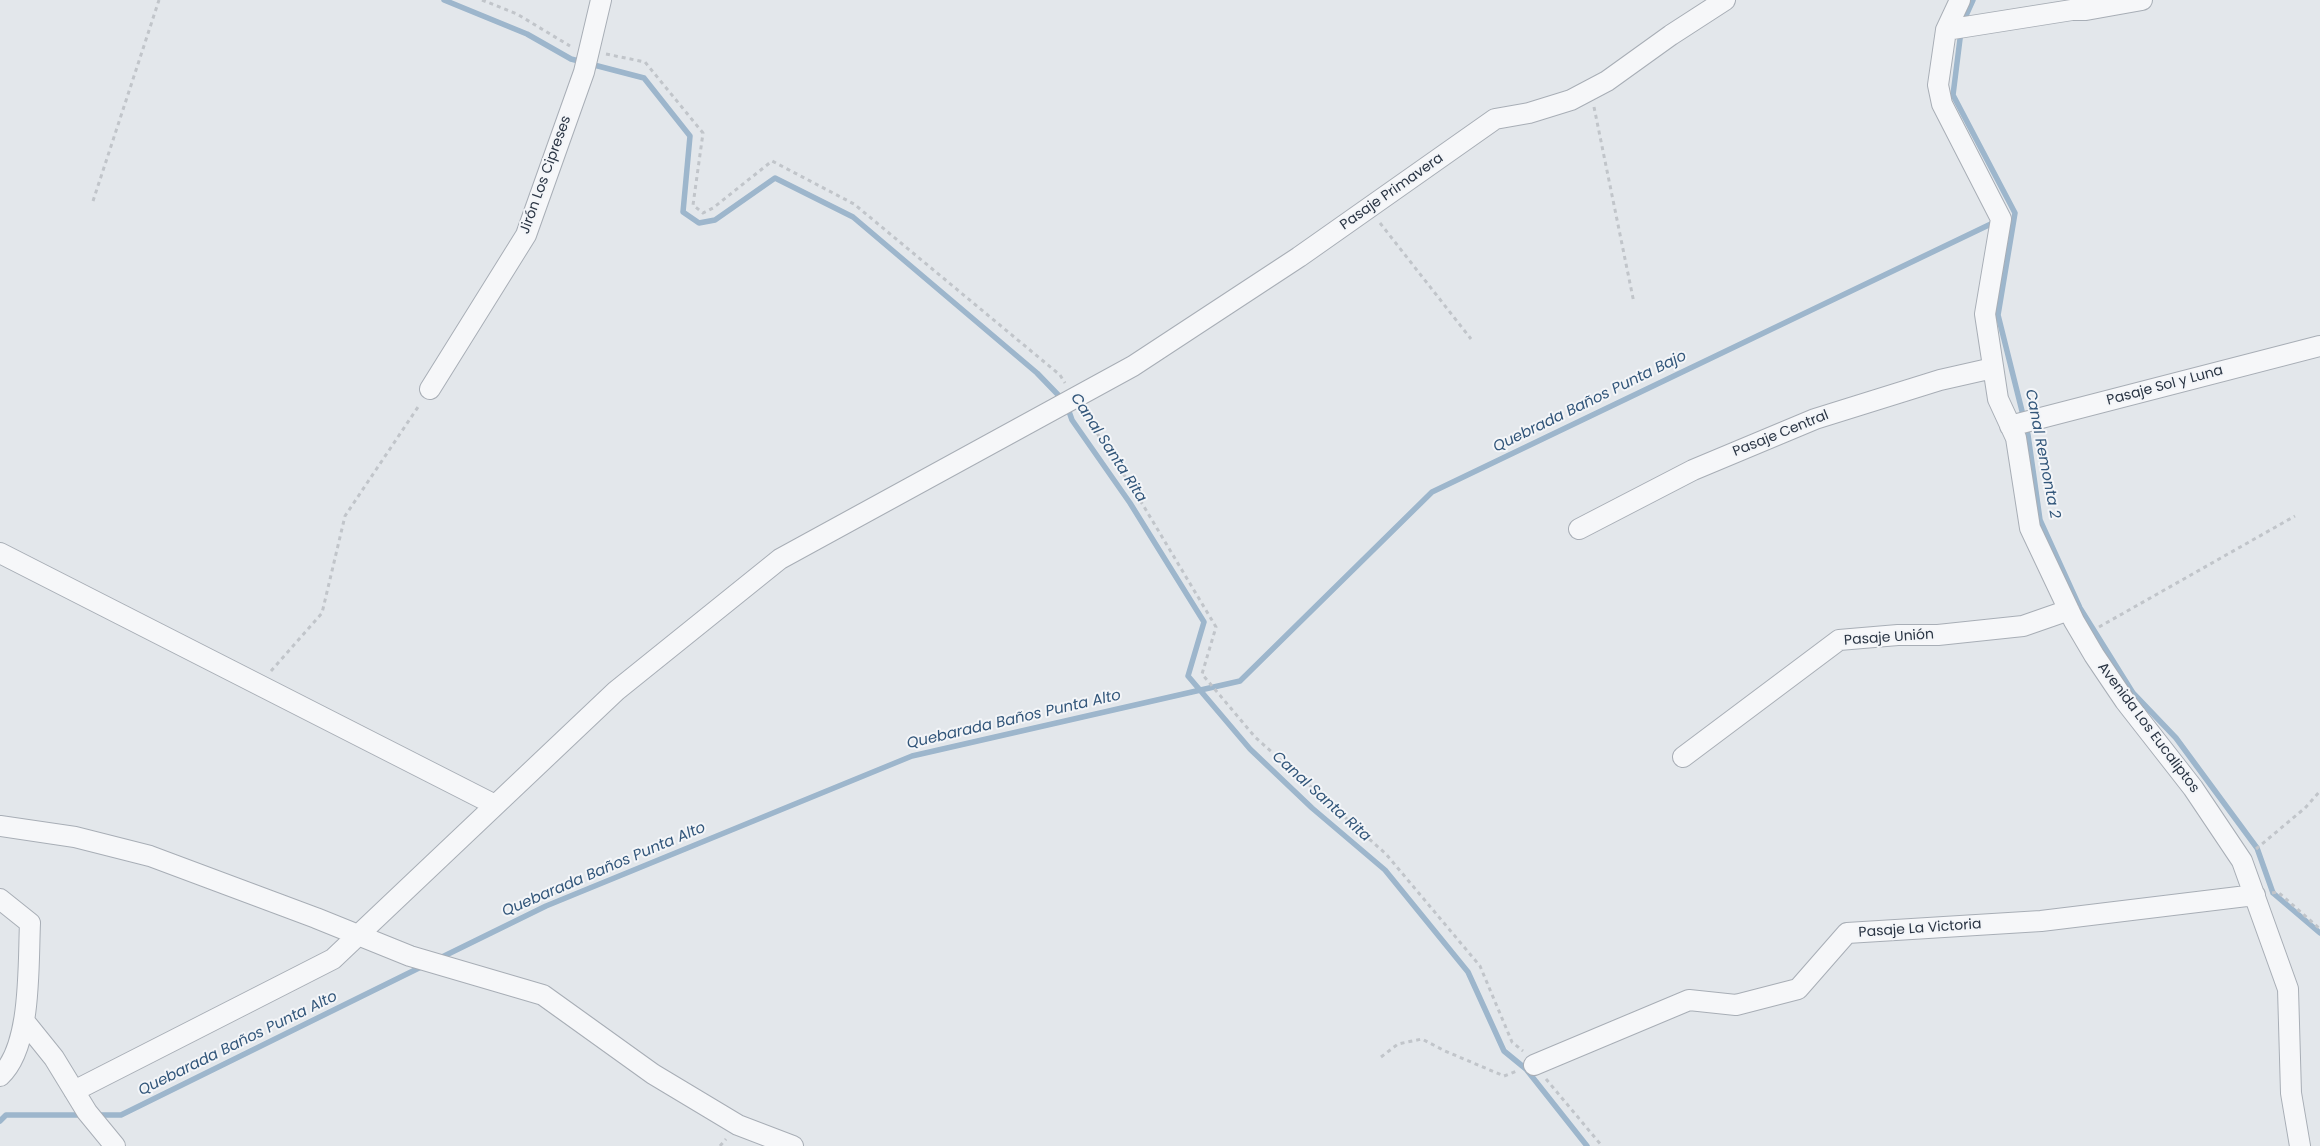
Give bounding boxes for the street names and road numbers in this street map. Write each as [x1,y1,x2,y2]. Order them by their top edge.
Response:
street label: Jirón Los Cipreses [517,114,575,236]
street label: Pasaje Primavera [1337,150,1447,234]
street label: Pasaje Sol y Luna [2105,362,2225,410]
street label: Pasaje Central [1731,407,1831,461]
street label: Pasaje Unión [1844,626,1934,650]
street label: Avenida Los Eucaliptos [2093,659,2203,797]
street label: Pasaje La Victoria [1858,916,1982,942]

